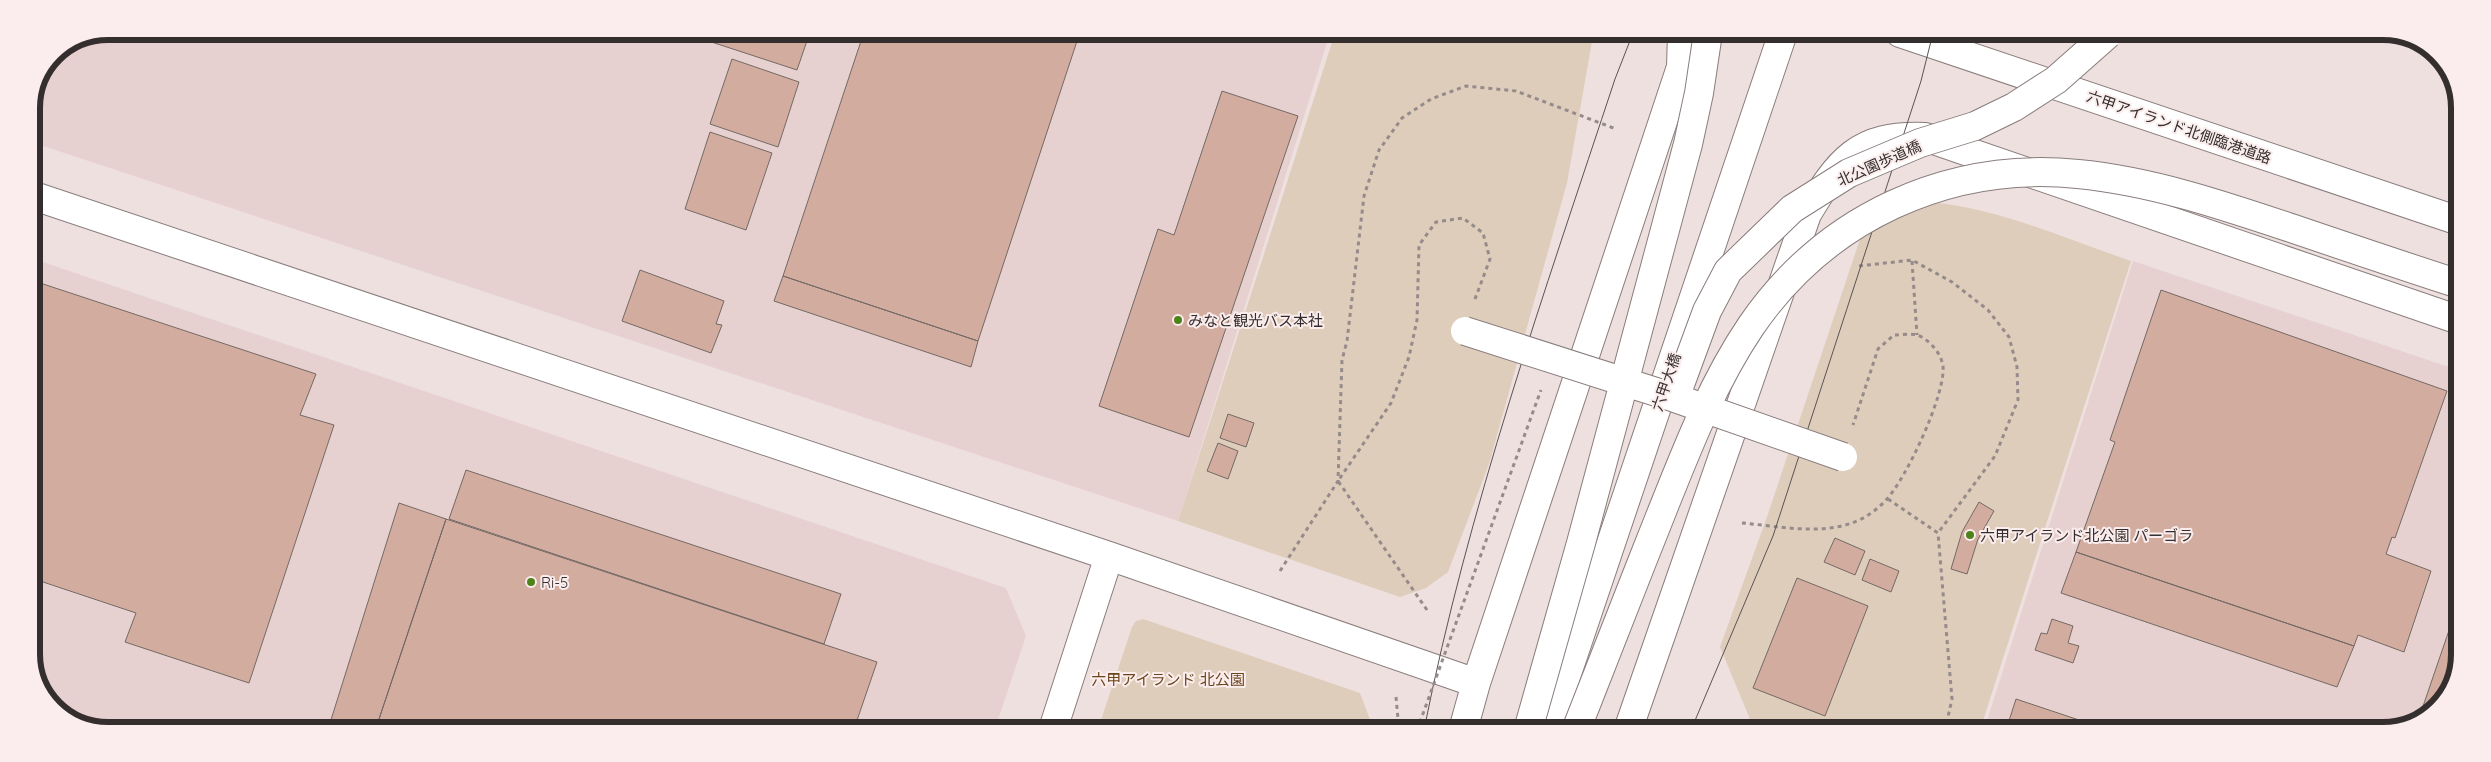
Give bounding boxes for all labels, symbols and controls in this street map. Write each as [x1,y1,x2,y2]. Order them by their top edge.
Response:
street label: 六甲アイランド北側臨港道路 [2084,86,2274,168]
street label: 北公園歩道橋 [1834,136,1924,190]
place label: みなと観光バス本社 [1188,311,1323,330]
marker: みなと観光バス本社 [1172,314,1184,326]
street label: 六甲大橋 [1647,351,1685,413]
place label: 六甲アイランド北公園 パーゴラ [1980,526,2193,545]
marker: 六甲アイランド北公園 パーゴラ [1964,529,1976,541]
place label: Ri-5 [541,573,568,592]
marker: Ri-5 [525,576,537,588]
park label: 六甲アイランド 北公園 [1091,670,1245,689]

